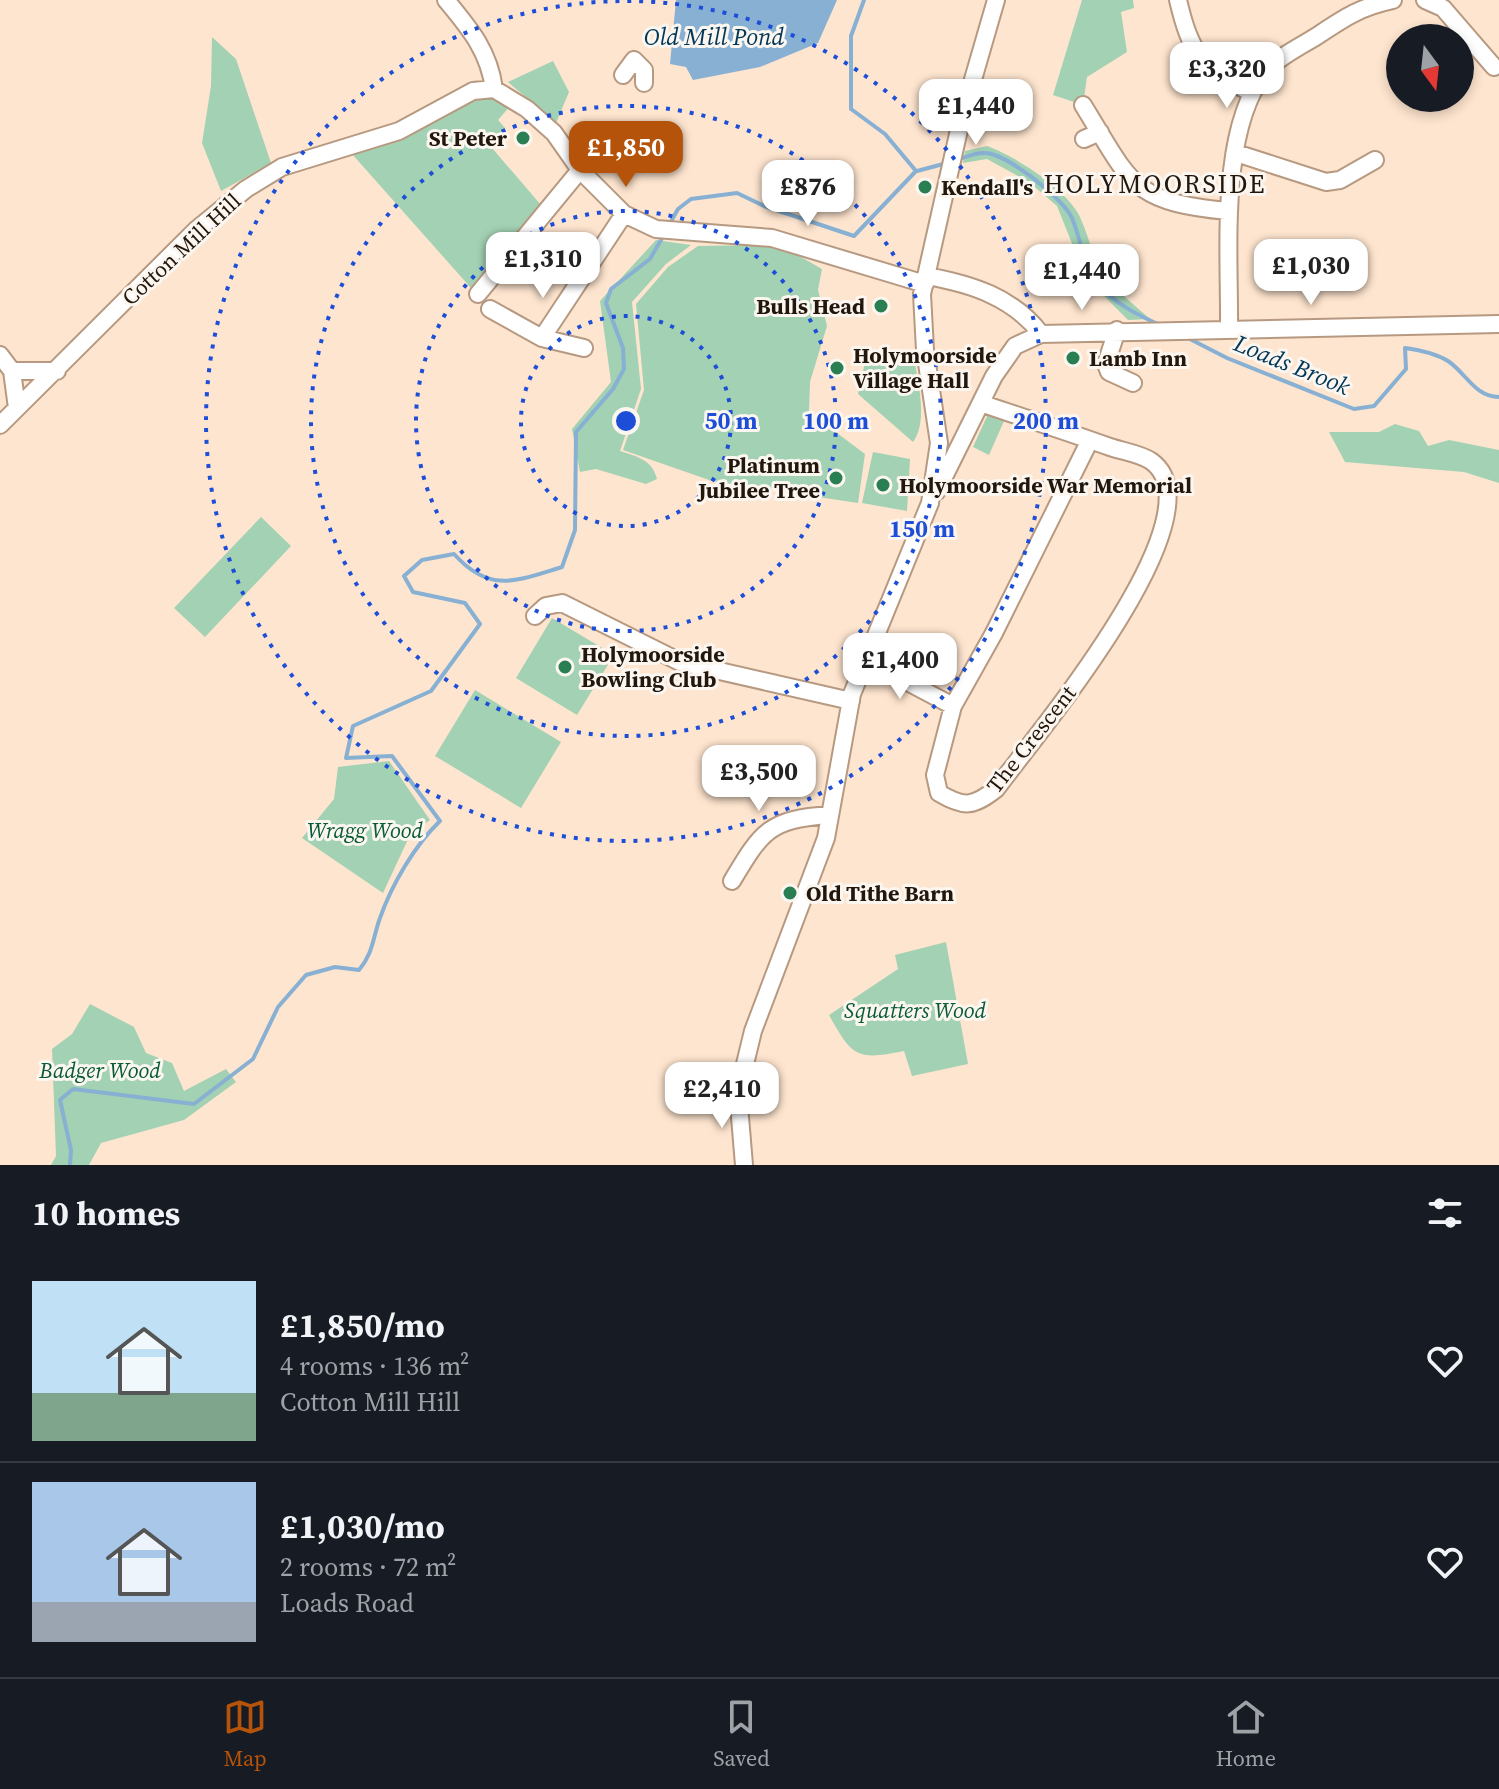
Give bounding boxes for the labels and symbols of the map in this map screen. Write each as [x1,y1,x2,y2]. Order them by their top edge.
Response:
water label: Old Mill Pond [644,20,785,53]
north arrow [1386,24,1474,112]
pin: £3,320 [1162,42,1292,110]
pin: £1,440 [911,79,1041,147]
pin: £1,850 [561,121,691,189]
place label: St Peter [429,123,508,153]
marker: St Peter [514,129,532,147]
pin: £876 [761,160,855,228]
district label: HOLYMOORSIDE [1044,166,1266,202]
place label: Kendall's [941,172,1033,202]
marker: Kendall's [916,178,934,196]
street label: Cotton Mill Hill [115,186,247,312]
pin: £1,310 [478,232,608,300]
pin: £1,030 [1246,239,1376,307]
pin: £1,440 [1017,244,1147,312]
place label: Bulls Head [756,291,865,321]
marker: Bulls Head [872,297,890,315]
water label: Loads Brook [1228,326,1356,403]
place label: Holymoorside Village Hall [853,340,997,395]
place label: Lamb Inn [1089,343,1188,373]
marker: Lamb Inn [1064,349,1082,367]
marker: Holymoorside Village Hall [828,359,846,377]
text: 50 m [705,404,758,437]
text: 100 m [803,404,869,437]
text: 200 m [1013,404,1079,437]
centre of rings [612,407,640,435]
place label: Platinum Jubilee Tree [696,450,820,505]
marker: Platinum Jubilee Tree [827,469,845,487]
place label: Holymoorside War Memorial [899,470,1192,500]
marker: Holymoorside War Memorial [874,476,892,494]
text: 150 m [889,512,955,545]
pin: £1,400 [835,633,965,701]
place label: Holymoorside Bowling Club [581,639,725,694]
marker: Holymoorside Bowling Club [556,658,574,676]
street label: The Crescent [979,678,1083,799]
pin: £3,500 [694,745,824,813]
park label: Wragg Wood [307,815,423,845]
place label: Old Tithe Barn [806,878,954,908]
marker: Old Tithe Barn [781,884,799,902]
park label: Squatters Wood [844,995,986,1025]
park label: Badger Wood [38,1055,161,1085]
pin: £2,410 [657,1062,787,1130]

